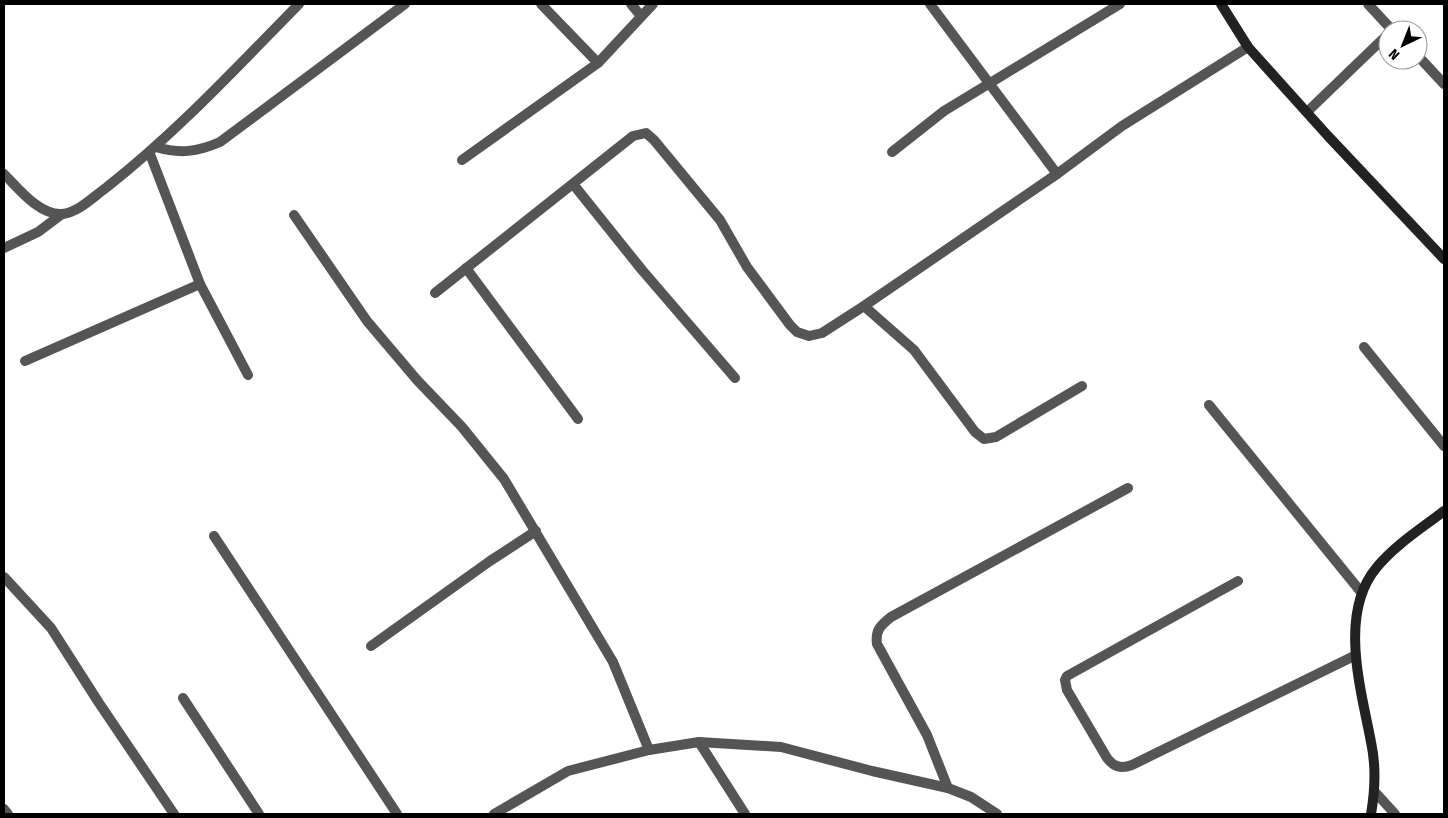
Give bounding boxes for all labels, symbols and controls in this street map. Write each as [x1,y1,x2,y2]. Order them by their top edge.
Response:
north arrow [1378,20,1428,70]
text: N [1386,45,1403,63]

